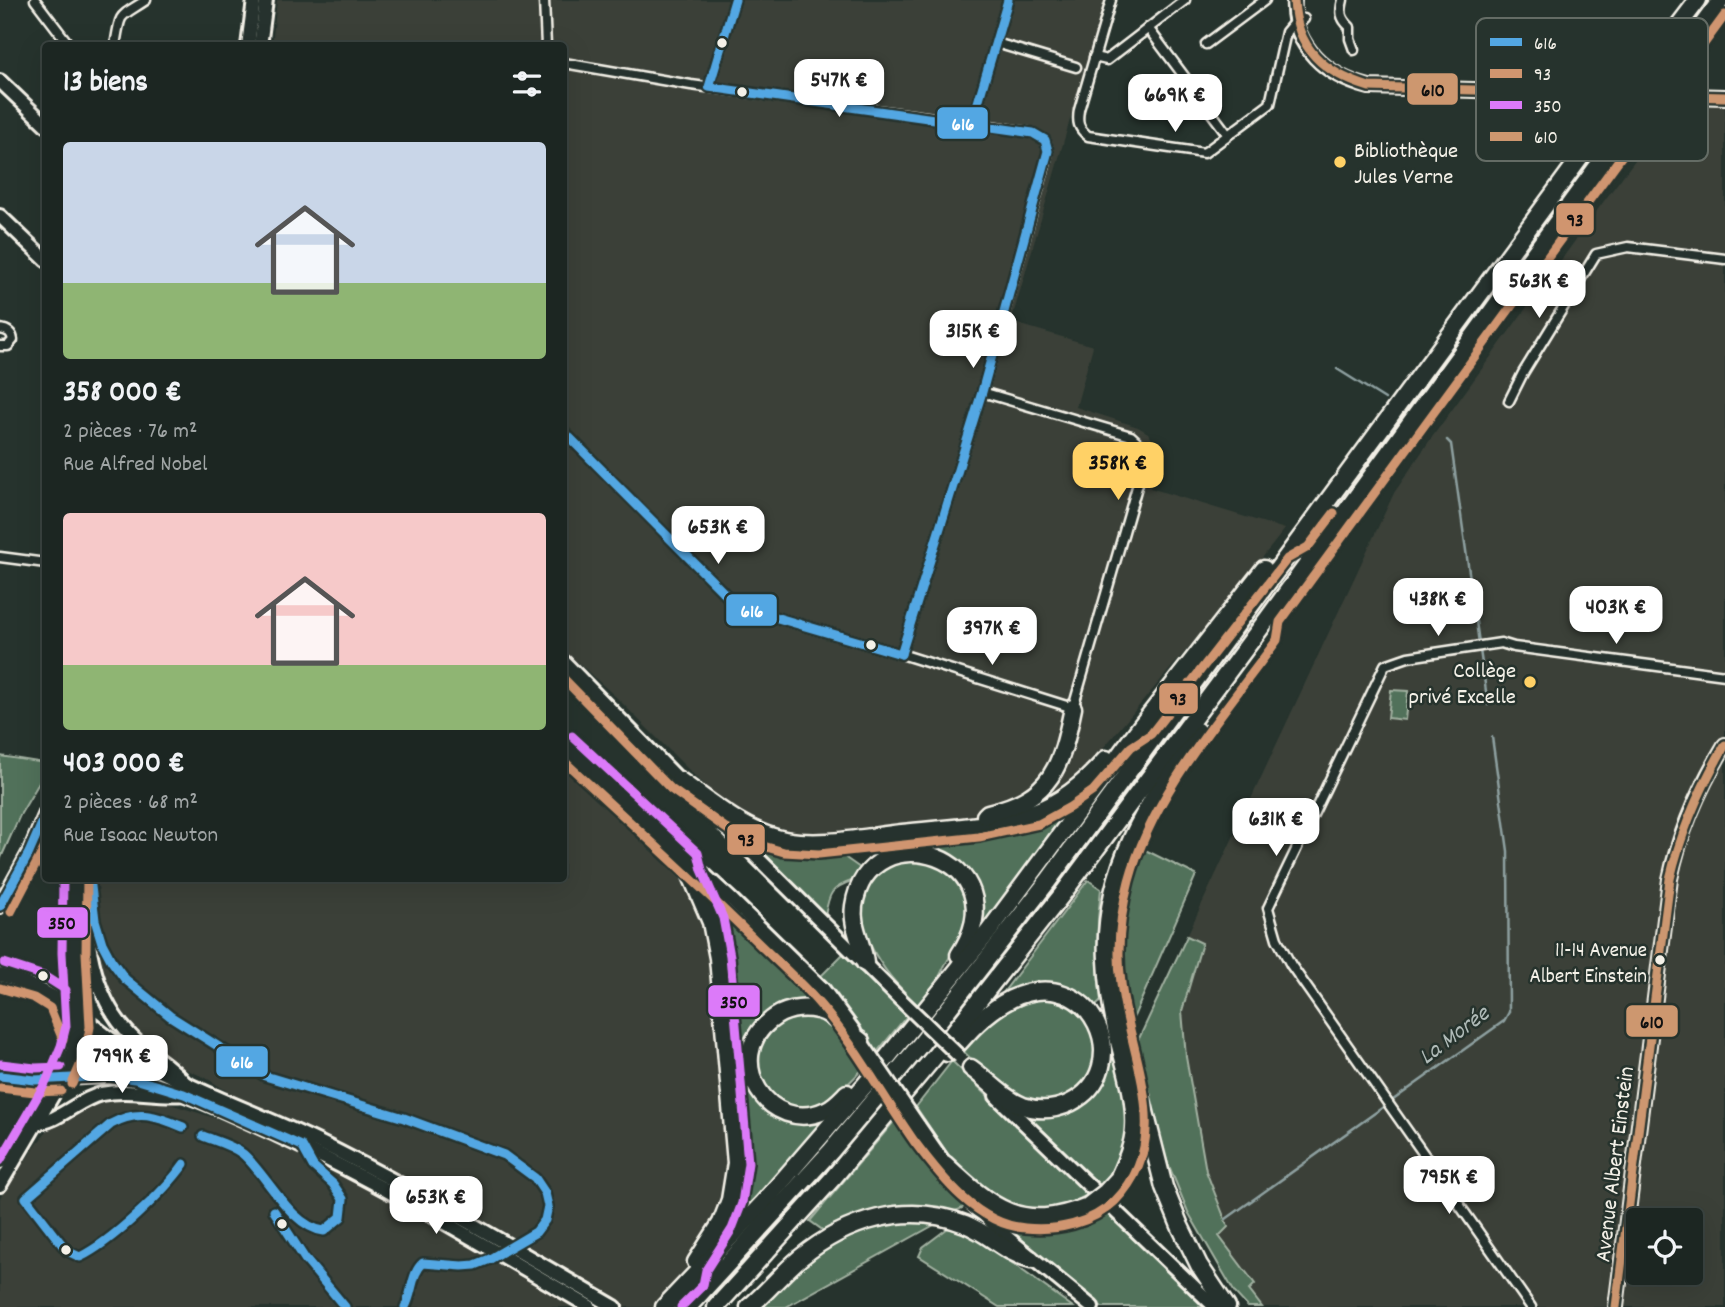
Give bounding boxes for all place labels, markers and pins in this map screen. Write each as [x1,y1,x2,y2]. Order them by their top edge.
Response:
unlabelled marker [715,36,729,50]
pin: 547K € [782,60,896,119]
pin: 669K € [1118,74,1232,134]
unlabelled marker [735,85,749,99]
place label: Bibliothèque Jules Verne [1354,136,1458,195]
marker: Bibliothèque Jules Verne [1332,154,1348,170]
pin: 563K € [1482,260,1596,320]
pin: 315K € [916,310,1030,370]
pin: 358K € [1061,442,1175,502]
pin: 653K € [661,506,775,566]
pin: 438K € [1381,578,1495,638]
pin: 403K € [1559,586,1673,646]
pin: 397K € [935,608,1049,667]
unlabelled marker [864,638,878,652]
place label: Collège privé Excelle [1408,656,1516,715]
marker: Collège privé Excelle [1522,674,1538,690]
pin: 631K € [1219,798,1333,858]
place label: 11-14 Avenue Albert Einstein [1529,937,1647,993]
marker: 11-14 Avenue Albert Einstein [1653,953,1667,967]
unlabelled marker [36,969,50,983]
pin: 799K € [65,1036,179,1095]
pin: 795K € [1392,1156,1506,1216]
pin: 653K € [379,1176,493,1236]
unlabelled marker [275,1217,289,1231]
unlabelled marker [59,1243,73,1257]

